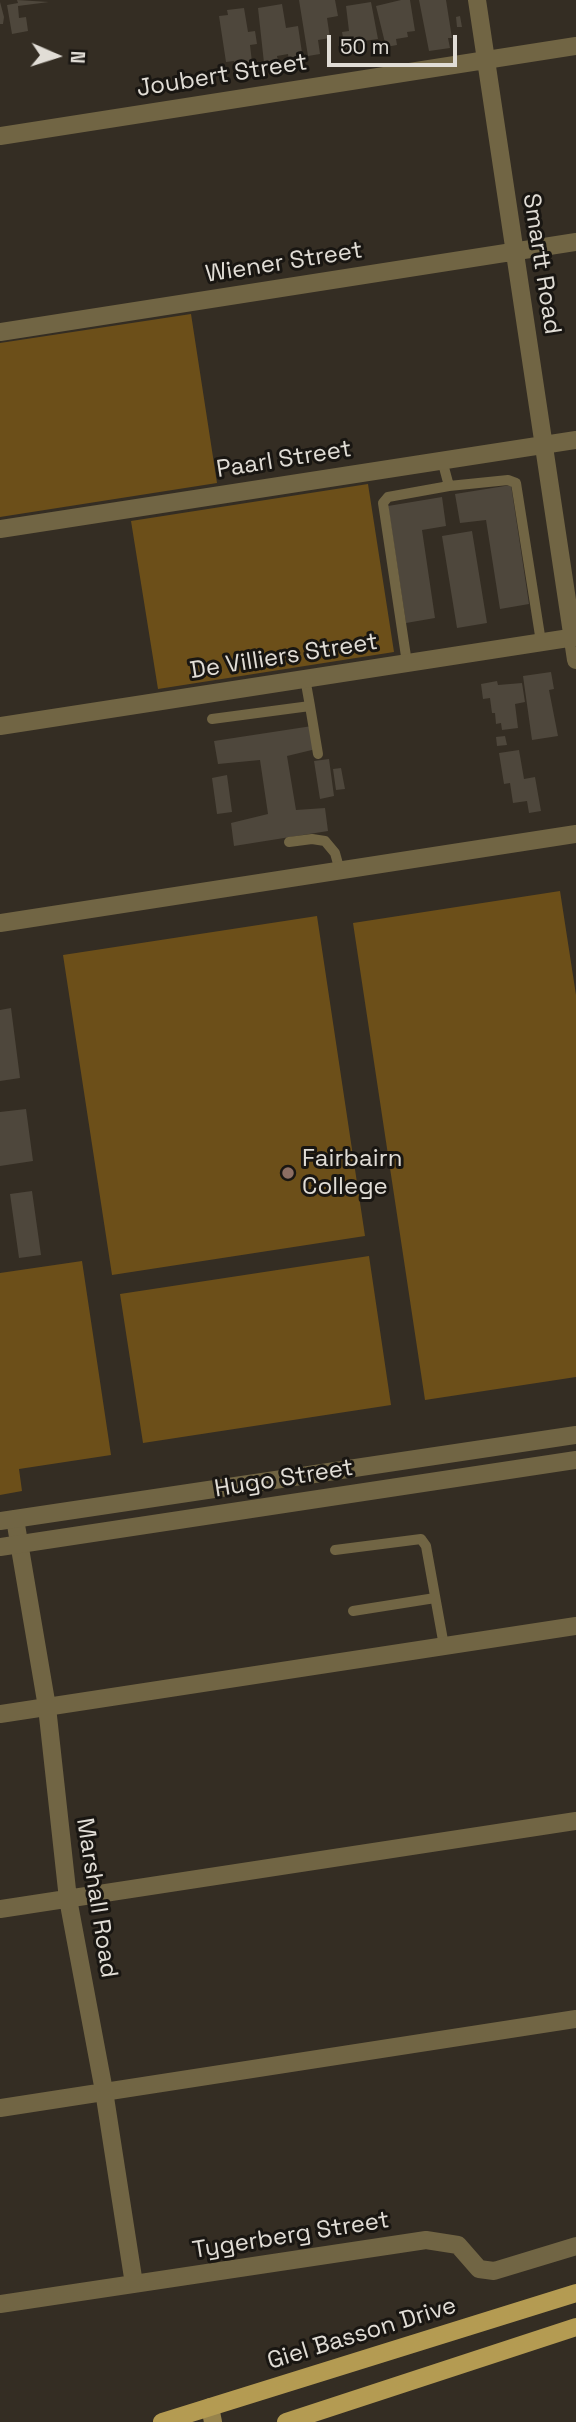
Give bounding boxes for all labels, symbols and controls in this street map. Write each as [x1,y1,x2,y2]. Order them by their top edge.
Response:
north arrow [21,21,91,91]
scale bar [331,21,461,65]
text: 50 m [340,33,390,60]
street label: Joubert Street [135,48,309,104]
text: N [65,50,90,64]
street label: Smartt Road [516,192,566,336]
street label: Wiener Street [203,236,365,290]
street label: Paarl Street [214,435,354,485]
street label: De Villiers Street [188,628,380,686]
place label: Fairbairn College [302,1145,402,1201]
marker: Fairbairn College [280,1165,296,1181]
street label: Hugo Street [213,1454,355,1504]
street label: Marshall Road [69,1816,123,1980]
street label: Tygerberg Street [191,2206,391,2266]
street label: Giel Basson Drive [264,2292,460,2376]

